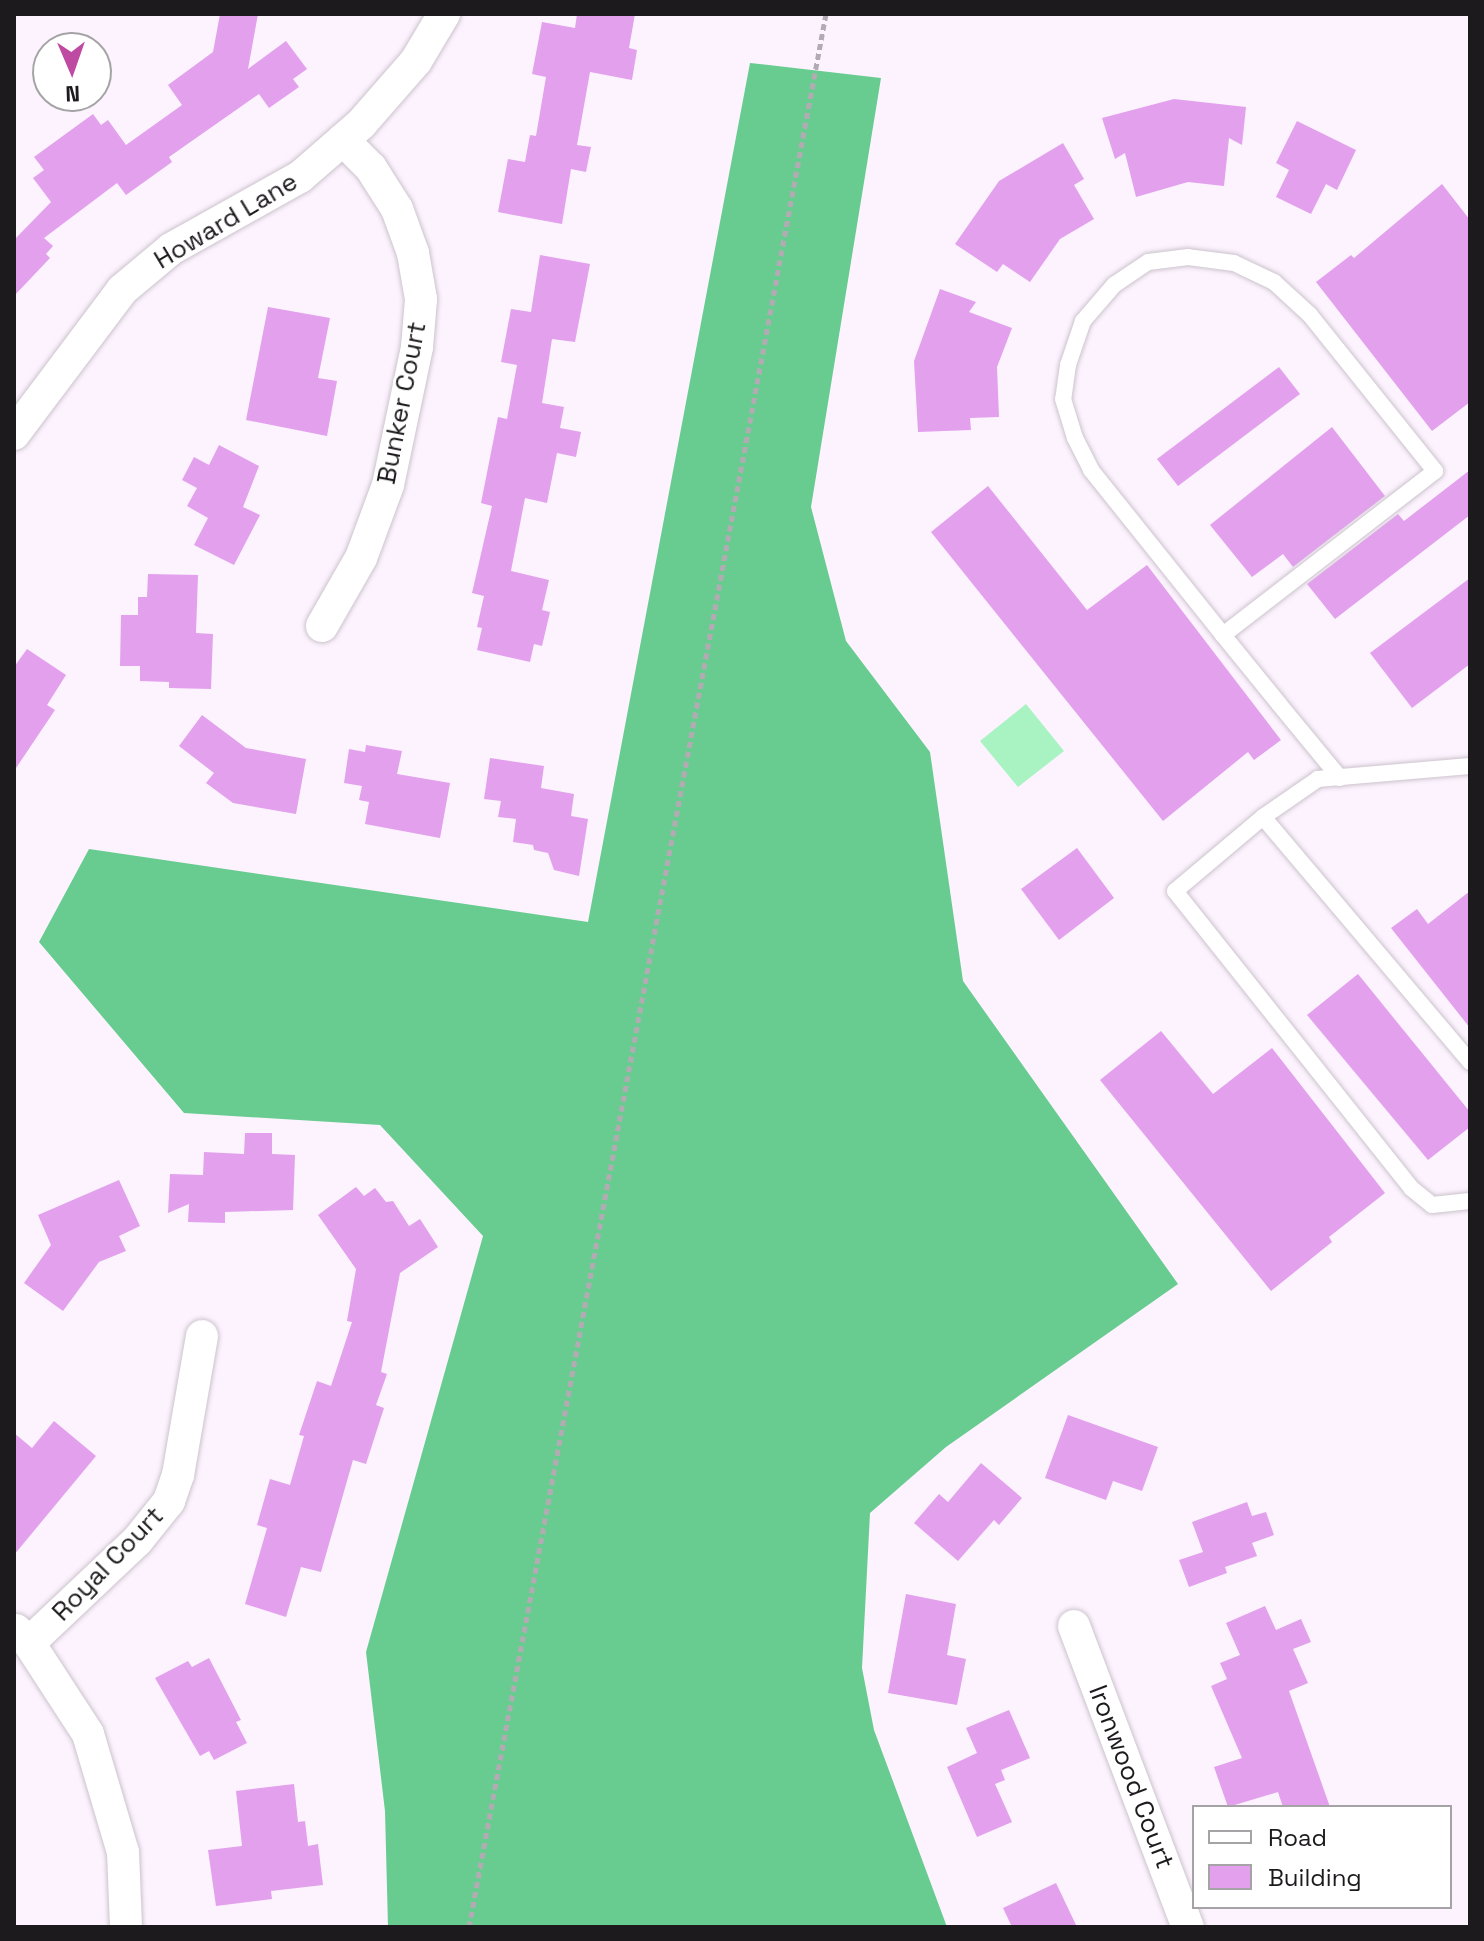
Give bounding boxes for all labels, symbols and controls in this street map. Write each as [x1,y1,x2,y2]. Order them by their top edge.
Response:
north arrow [32,32,112,112]
text: N [65,80,81,108]
street label: Howard Lane [149,166,303,276]
street label: Bunker Court [371,319,433,487]
street label: Royal Court [46,1500,170,1628]
street label: Ironwood Court [1082,1681,1180,1873]
legend [1192,1805,1452,1909]
text: Road [1268,1822,1327,1853]
text: Building [1268,1862,1362,1893]

